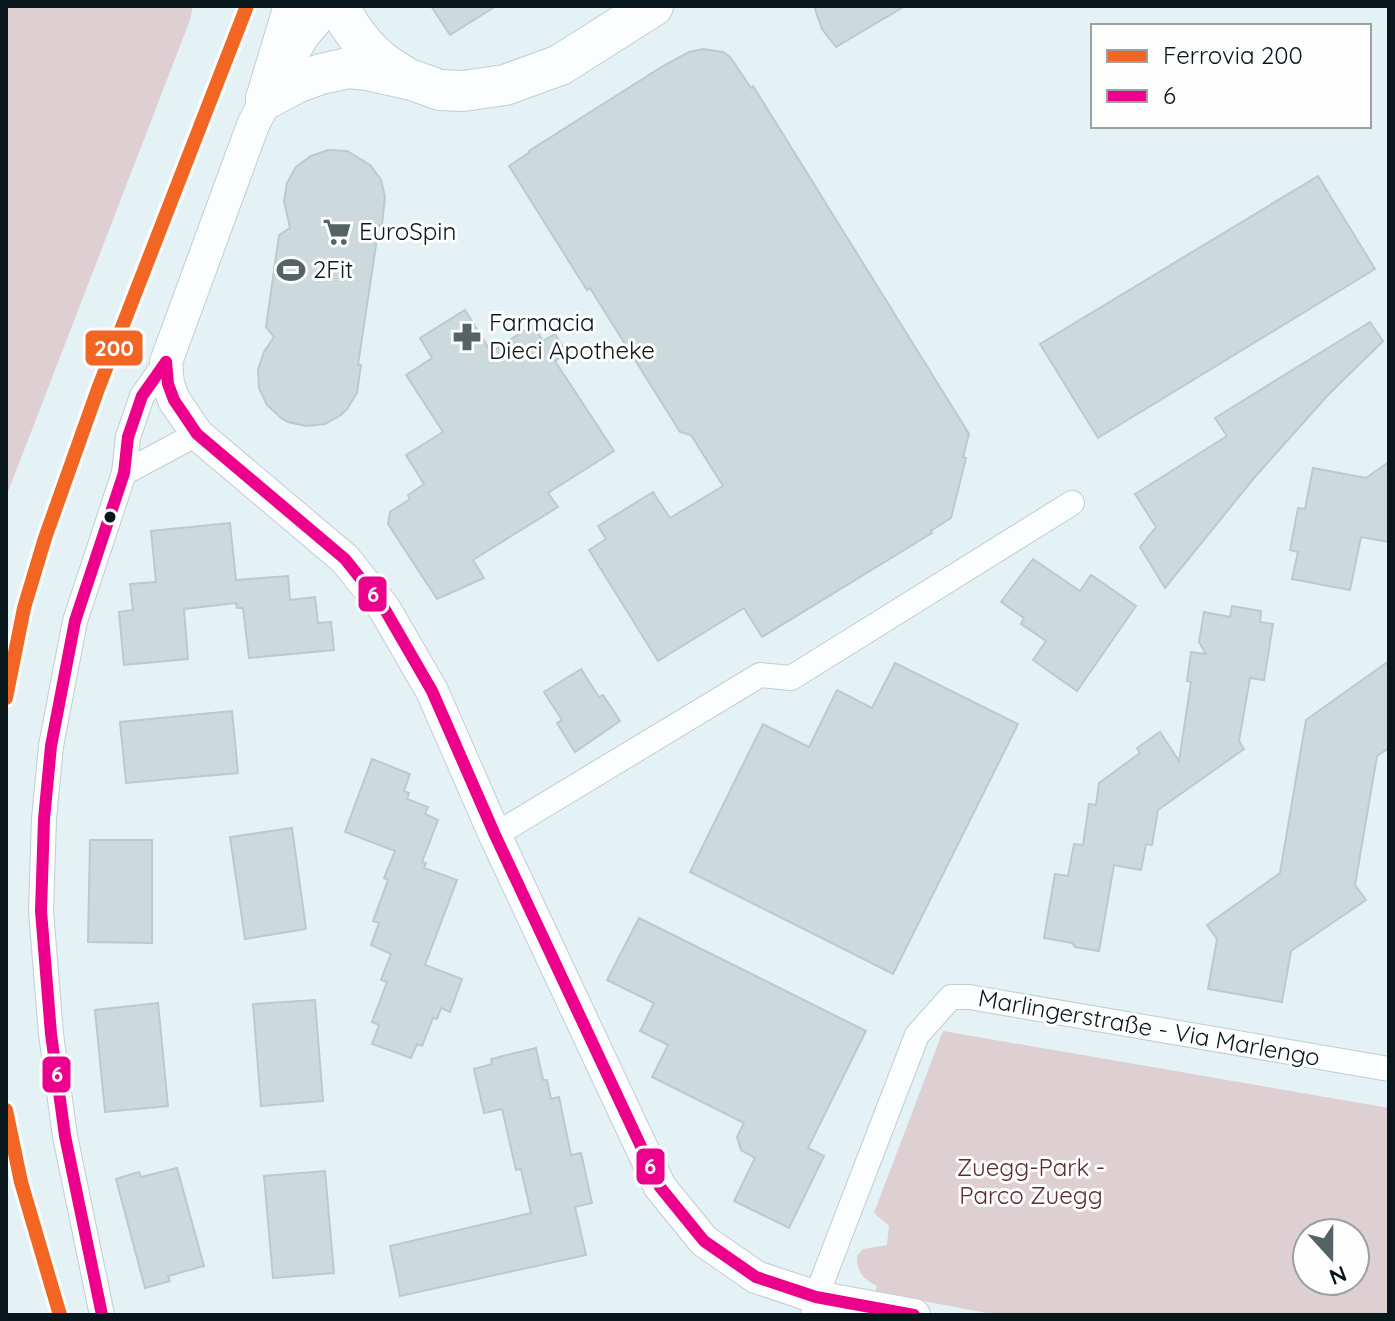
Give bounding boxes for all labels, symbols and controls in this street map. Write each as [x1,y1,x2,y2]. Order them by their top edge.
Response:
legend [1091,24,1371,128]
text: Ferrovia 200 [1163,40,1303,70]
text: 6 [1163,80,1176,110]
place label: EuroSpin [359,216,456,246]
supermarket icon: EuroSpin [322,217,352,247]
place label: 2Fit [313,254,353,284]
sports icon: 2Fit [276,255,306,285]
place label: Farmacia Dieci Apotheke [489,307,655,365]
pharmacy icon: Farmacia Dieci Apotheke [452,322,482,352]
line badge: 200 [84,329,144,367]
text: 200 [94,334,134,362]
unlabelled marker [102,509,118,525]
line badge: 6 [357,575,388,613]
text: 6 [367,580,379,608]
street label: Marlingerstraße - Via Marlengo [976,982,1322,1072]
line badge: 6 [41,1055,72,1094]
text: 6 [51,1060,63,1088]
line badge: 6 [635,1147,666,1186]
text: 6 [644,1152,656,1180]
park label: Zuegg-Park - Parco Zuegg [957,1152,1105,1210]
north arrow [1291,1217,1371,1297]
text: N [1326,1260,1351,1292]

